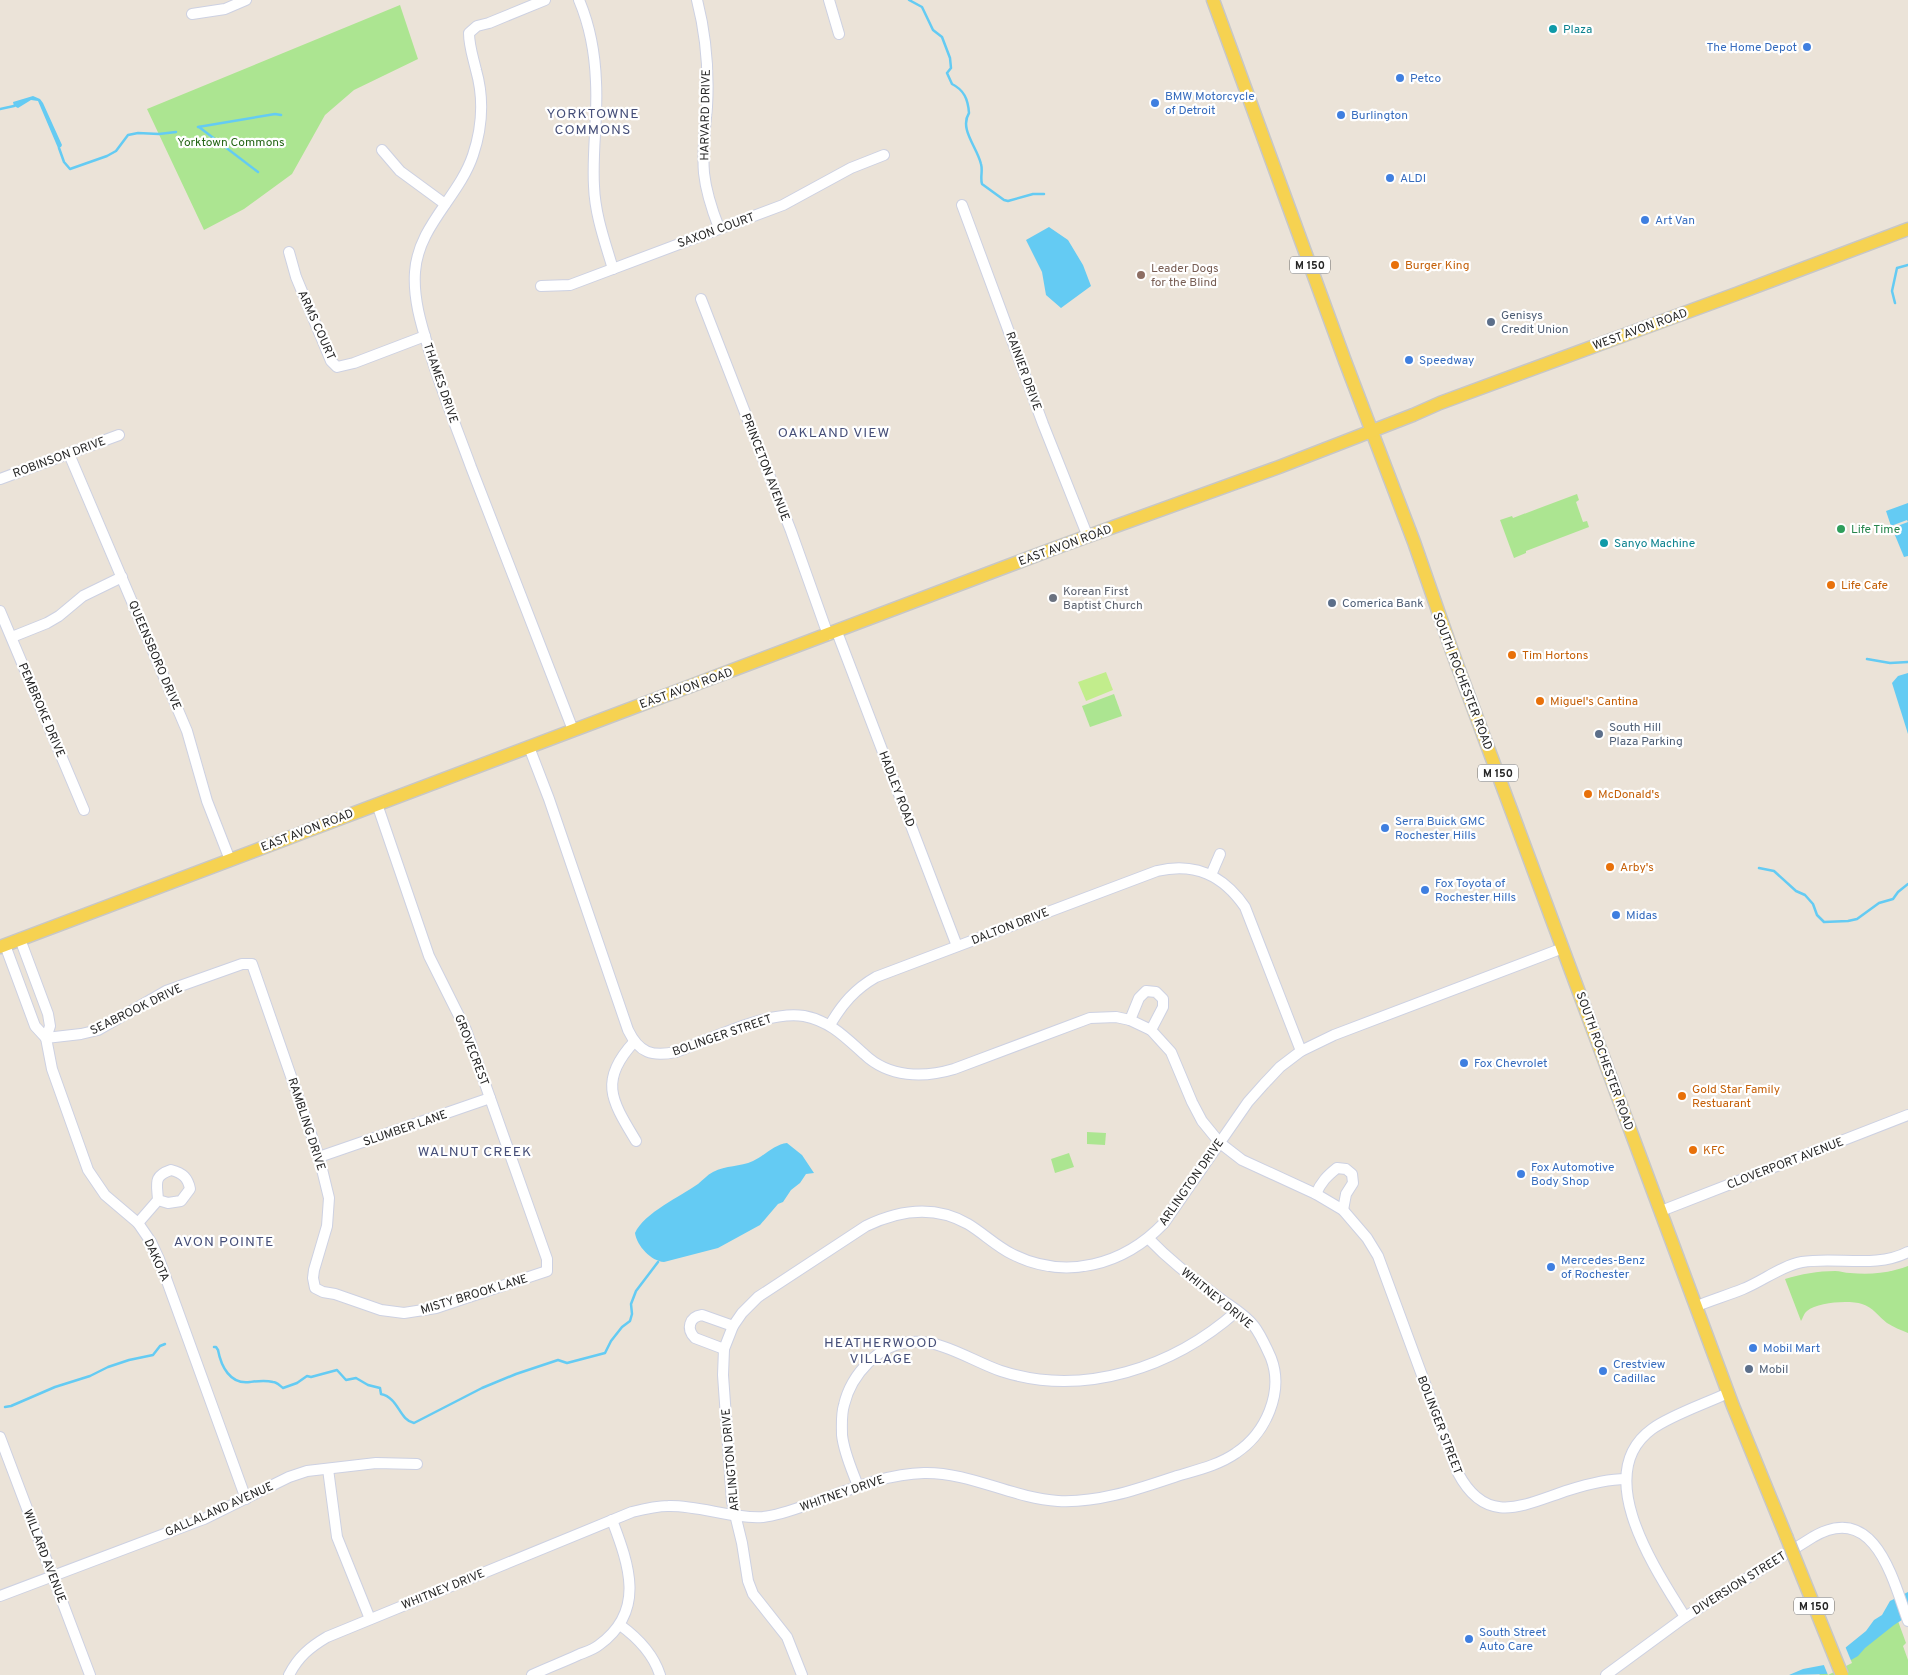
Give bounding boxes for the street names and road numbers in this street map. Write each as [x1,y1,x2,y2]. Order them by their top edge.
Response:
street label: HARVARD DRIVE [697,69,715,161]
street label: SAXON COURT [676,210,757,252]
road number: M 150 [1290,256,1330,274]
street label: ARMS COURT [294,288,339,363]
street label: WEST AVON ROAD [1591,305,1690,355]
street label: RAINIER DRIVE [1001,330,1045,413]
street label: THAMES DRIVE [419,341,461,426]
street label: PRINCETON AVENUE [737,411,793,523]
street label: ROBINSON DRIVE [11,434,108,482]
street label: EAST AVON ROAD [1017,522,1114,570]
street label: QUEENSBORO DRIVE [124,598,184,713]
street label: SOUTH ROCHESTER ROAD [1428,610,1496,753]
street label: PEMBROKE DRIVE [14,661,68,760]
street label: EAST AVON ROAD [638,665,735,713]
street label: HADLEY ROAD [874,749,918,830]
road number: M 150 [1478,764,1518,781]
street label: EAST AVON ROAD [259,806,356,856]
street label: DALTON DRIVE [969,905,1052,949]
street label: SEABROOK DRIVE [88,981,185,1039]
street label: SOUTH ROCHESTER ROAD [1572,990,1637,1133]
street label: BOLINGER STREET [670,1011,774,1061]
street label: GROVECREST [450,1012,492,1088]
street label: RAMBLING DRIVE [283,1076,329,1173]
street label: SLUMBER LANE [361,1107,449,1151]
street label: CLOVERPORT AVENUE [1725,1134,1846,1194]
street label: ARLINGTON DRIVE [1156,1136,1228,1229]
street label: DAKOTA [140,1237,173,1284]
street label: WHITNEY DRIVE [1177,1265,1256,1333]
street label: MISTY BROOK LANE [419,1271,530,1319]
street label: BOLINGER STREET [1413,1374,1465,1477]
street label: ARLINGTON DRIVE [719,1408,743,1512]
street label: WHITNEY DRIVE [798,1472,887,1516]
street label: GALLALAND AVENUE [163,1479,276,1541]
street label: WILLARD AVENUE [19,1507,69,1605]
street label: DIVERSION STREET [1690,1549,1789,1619]
street label: WHITNEY DRIVE [399,1566,487,1614]
road number: M 150 [1794,1598,1834,1614]

